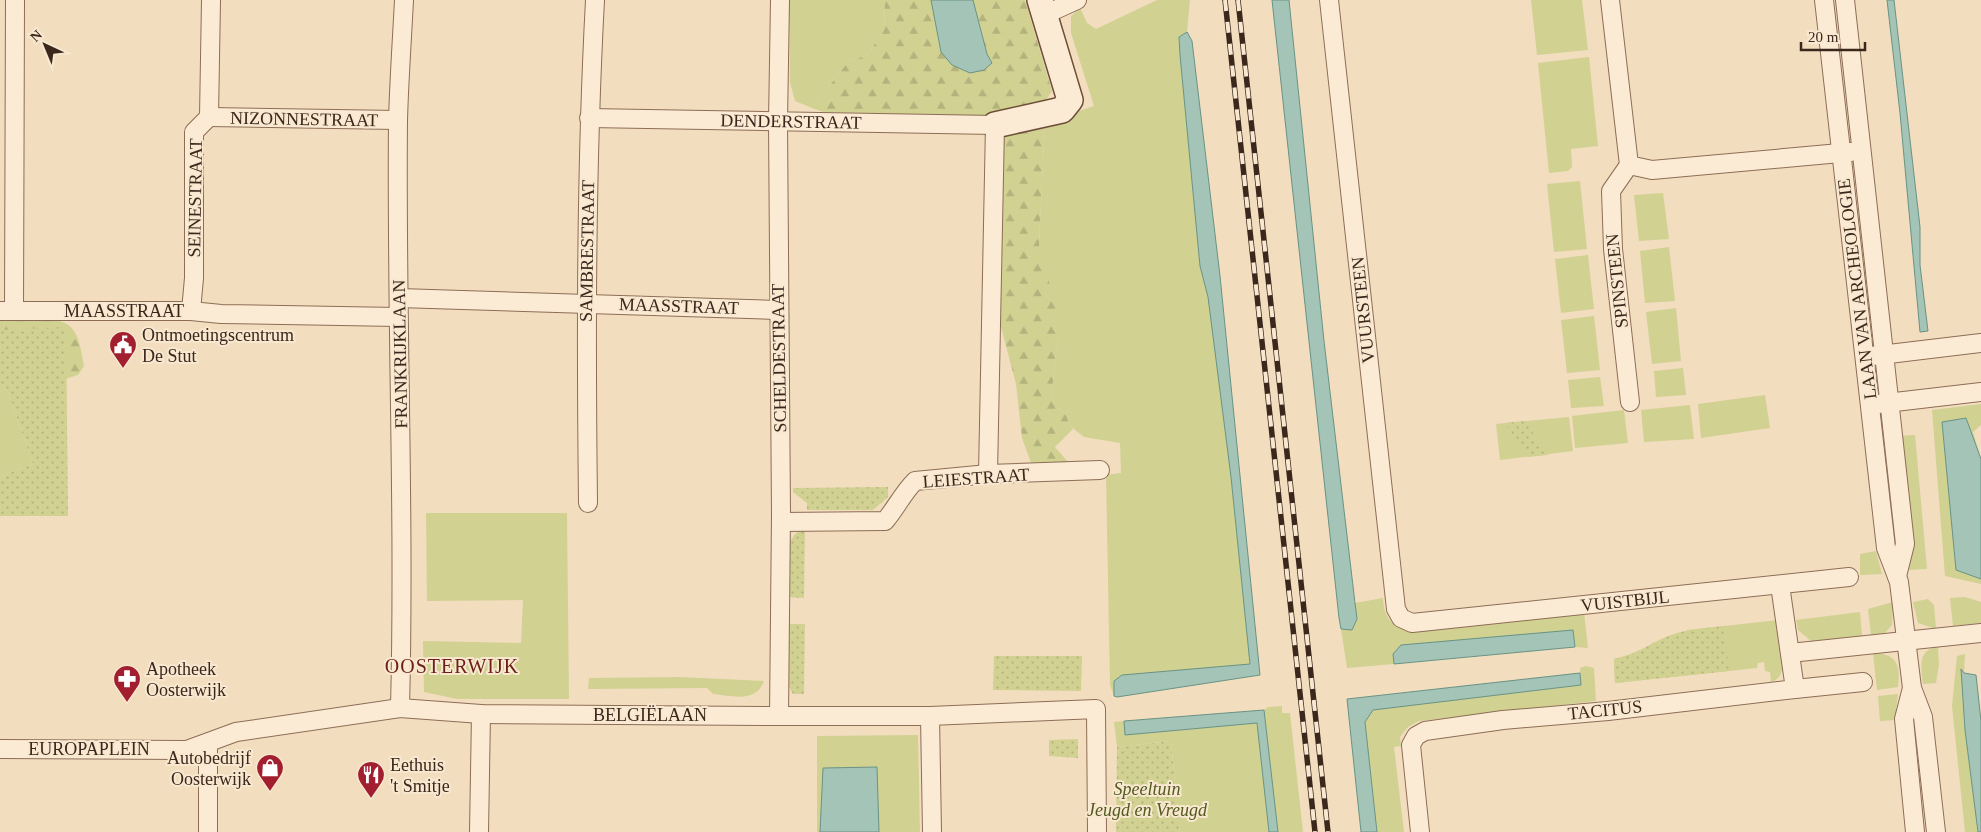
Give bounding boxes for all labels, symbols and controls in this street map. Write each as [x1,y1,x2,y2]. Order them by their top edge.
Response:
north arrow [20,20,70,70]
scale bar [1801,20,1865,52]
text: N [27,27,45,45]
text: 20 m [1808,29,1839,45]
street label: NIZONNESTRAAT [230,108,378,130]
street label: DENDERSTRAAT [720,110,862,133]
street label: SEINESTRAAT [184,138,206,258]
street label: LAAN VAN ARCHEOLOGIE [1834,177,1880,401]
street label: SAMBRESTRAAT [576,180,598,322]
street label: SPINSTEEN [1602,233,1632,329]
street label: VUURSTEEN [1347,256,1379,364]
street label: FRANKRIJKLAAN [389,279,411,429]
street label: SCHELDESTRAAT [768,283,790,433]
street label: MAASSTRAAT [619,294,739,318]
street label: MAASSTRAAT [64,301,184,321]
place label: Ontmoetingscentrum De Stut [142,325,294,366]
public building icon: Ontmoetingscentrum De Stut [108,330,138,369]
street label: LEIESTRAAT [922,464,1030,492]
street label: VUISTBIJL [1580,586,1670,616]
district label: OOSTERWIJK [385,655,519,677]
place label: Apotheek Oosterwijk [146,659,226,700]
pharmacy icon: Apotheek Oosterwijk [112,664,142,703]
street label: TACITUS [1567,696,1643,724]
street label: BELGIËLAAN [593,705,707,725]
street label: EUROPAPLEIN [28,739,150,759]
place label: Autobedrijf Oosterwijk [167,748,251,789]
shop icon: Autobedrijf Oosterwijk [255,753,285,792]
place label: Eethuis 't Smitje [390,755,450,796]
restaurant icon: Eethuis 't Smitje [356,760,386,799]
park label: Speeltuin Jeugd en Vreugd [1087,779,1208,820]

